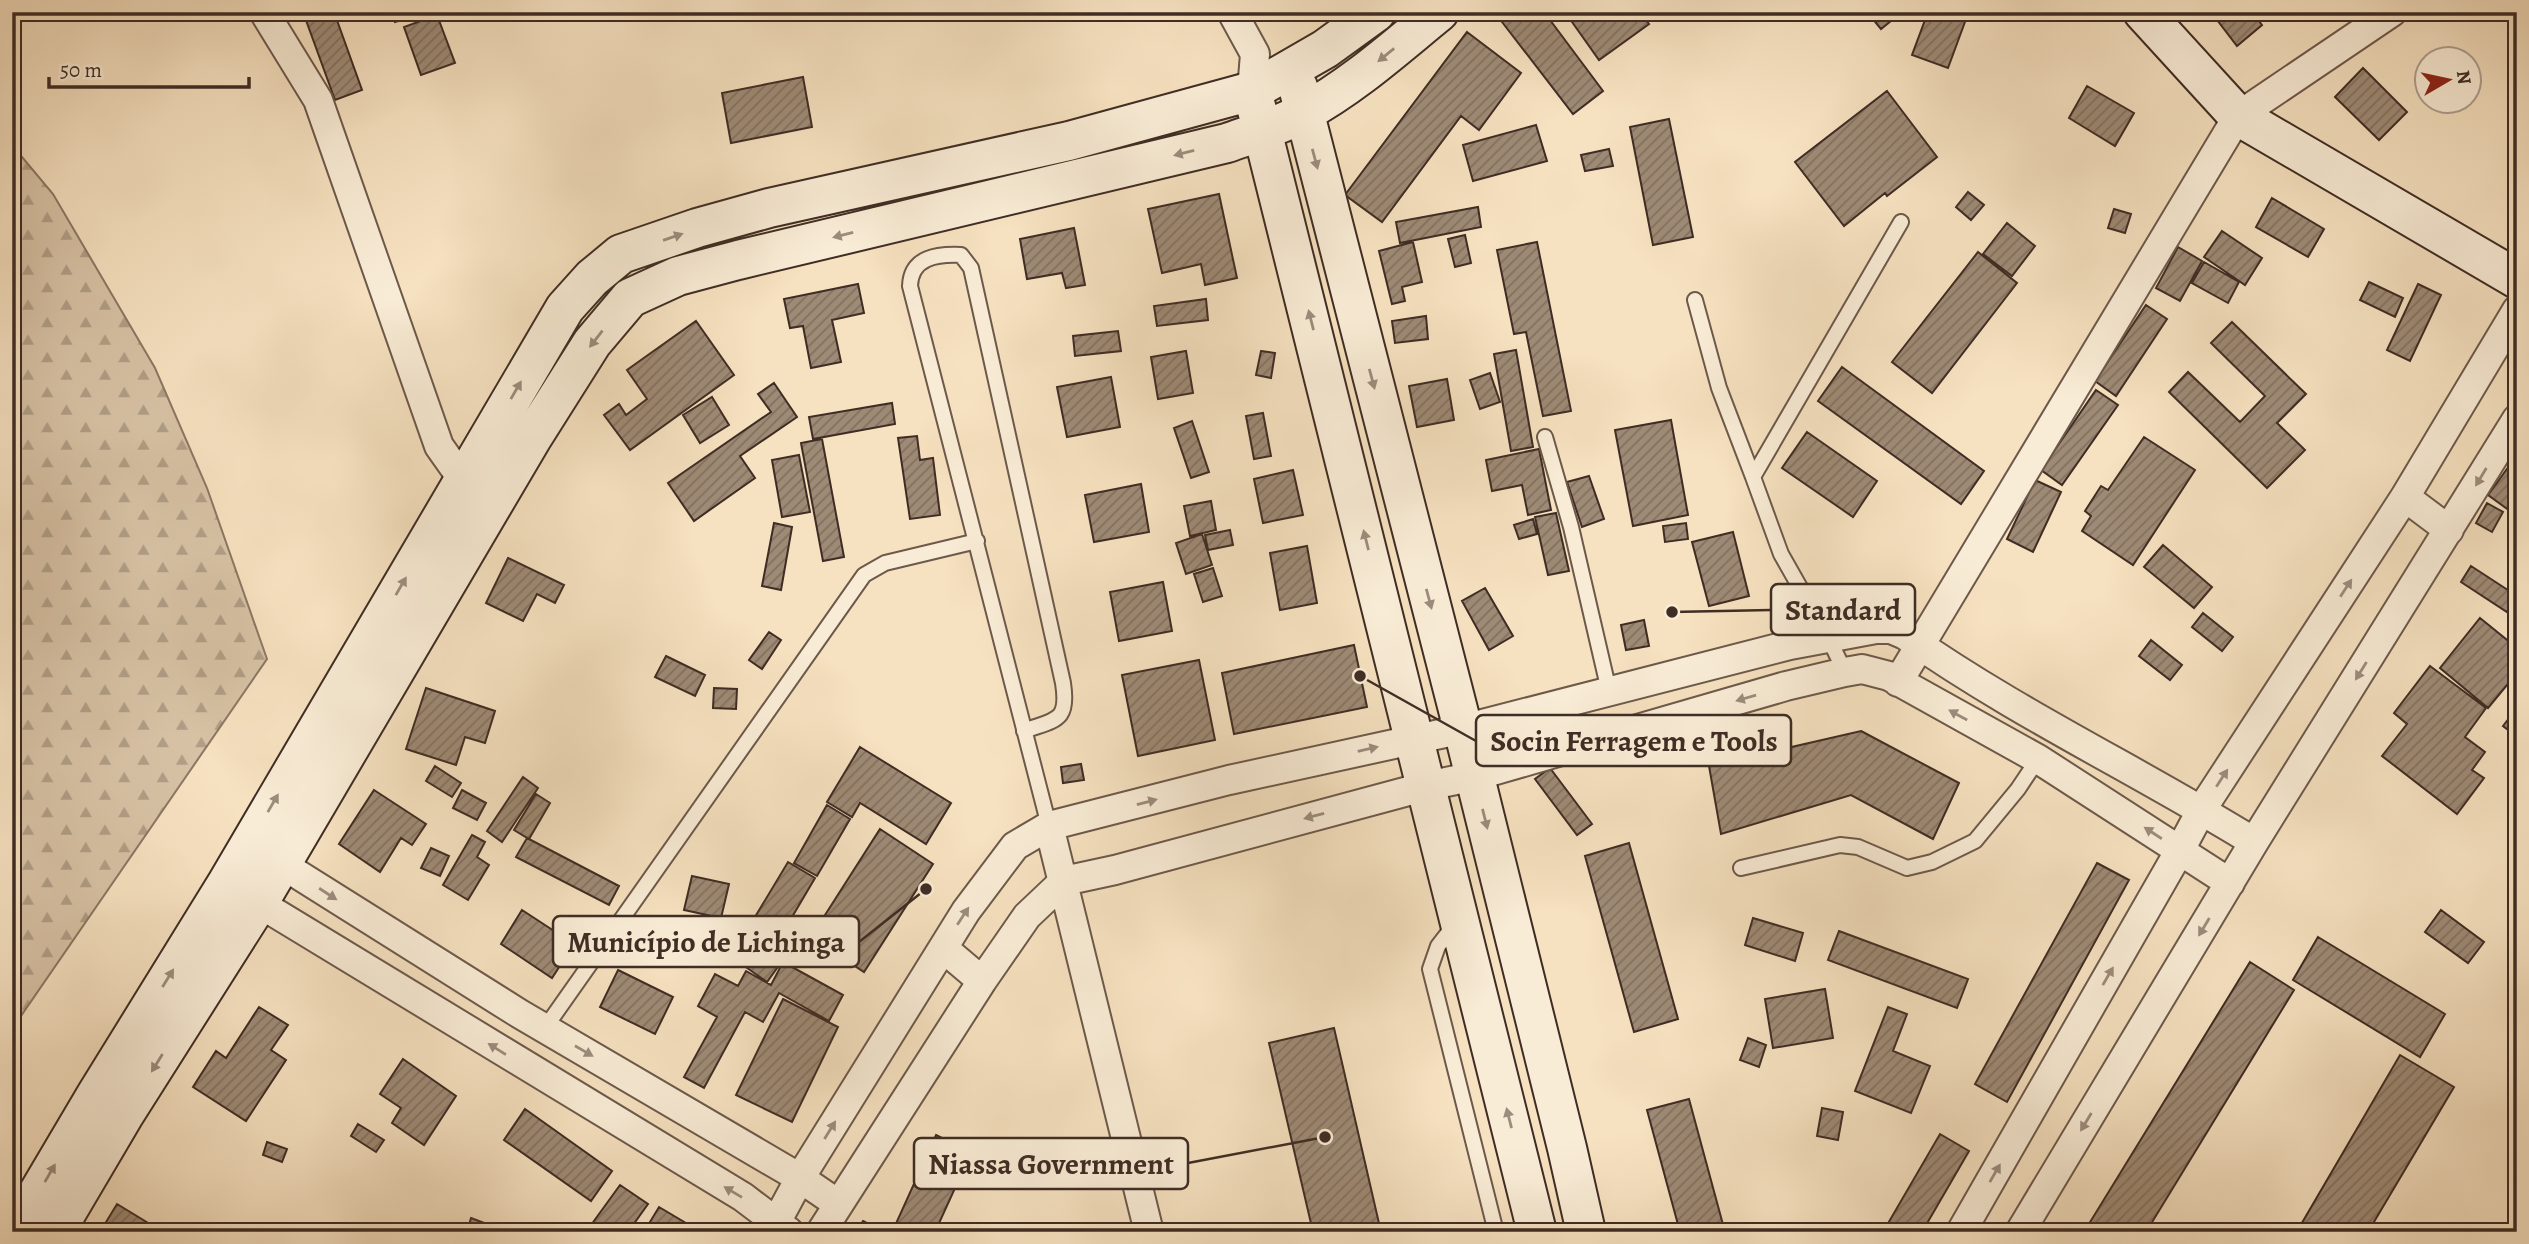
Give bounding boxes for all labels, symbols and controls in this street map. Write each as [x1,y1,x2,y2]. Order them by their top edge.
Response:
scale bar [49,46,248,90]
north arrow [2414,46,2484,116]
one-way arrow [1378,48,1396,63]
text: 50 m [60,56,102,84]
text: N [2450,69,2478,87]
one-way arrow [1172,148,1194,159]
one-way arrow [1310,148,1321,170]
one-way arrow [832,230,854,241]
one-way arrow [662,231,683,242]
one-way arrow [1305,309,1316,331]
one-way arrow [589,330,604,348]
one-way arrow [1367,368,1378,390]
one-way arrow [510,380,522,399]
one-way arrow [2475,468,2488,487]
one-way arrow [1360,529,1371,551]
one-way arrow [395,576,407,595]
one-way arrow [2339,578,2352,597]
callout: Standard [1771,584,1915,635]
one-way arrow [1424,588,1435,610]
text: Standard [1785,590,1902,630]
one-way arrow [2355,661,2368,680]
one-way arrow [1735,693,1756,703]
one-way arrow [1948,709,1968,721]
callout: Socin Ferragem e Tools [1476,715,1791,766]
text: Socin Ferragem e Tools [1490,721,1778,761]
one-way arrow [1357,744,1379,755]
one-way arrow [2215,769,2228,788]
one-way arrow [267,794,280,813]
one-way arrow [1136,796,1158,807]
one-way arrow [1480,809,1491,831]
one-way arrow [1303,812,1324,822]
one-way arrow [2143,826,2162,839]
one-way arrow [318,888,337,901]
one-way arrow [956,907,969,926]
callout: Município de Lichinga [553,916,859,967]
one-way arrow [2198,917,2211,937]
text: Município de Lichinga [567,922,846,962]
one-way arrow [2102,966,2114,985]
one-way arrow [162,969,174,988]
one-way arrow [487,1042,506,1055]
one-way arrow [575,1045,594,1057]
one-way arrow [151,1054,164,1073]
one-way arrow [1503,1107,1514,1129]
one-way arrow [2080,1112,2093,1131]
one-way arrow [823,1121,836,1140]
callout: Niassa Government [914,1138,1188,1189]
text: Niassa Government [928,1144,1174,1184]
one-way arrow [1989,1163,2001,1182]
one-way arrow [44,1164,57,1183]
one-way arrow [724,1185,743,1198]

